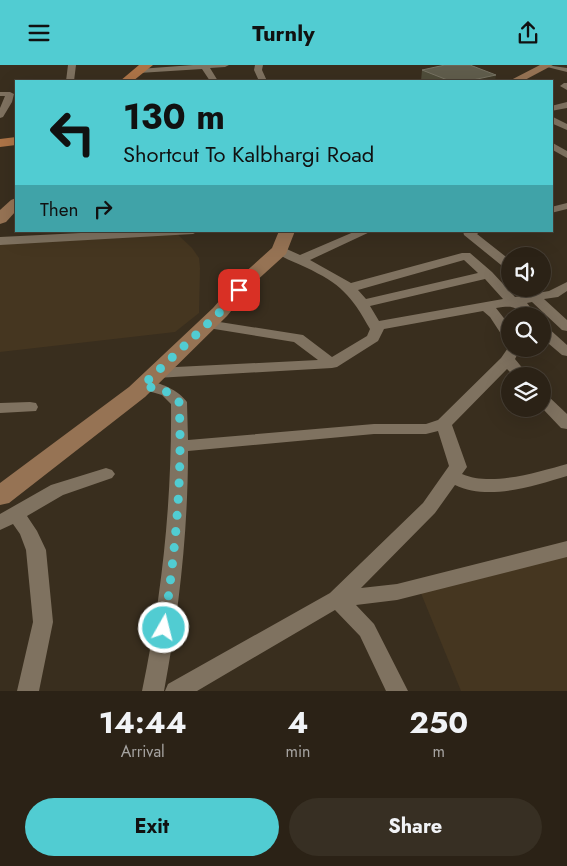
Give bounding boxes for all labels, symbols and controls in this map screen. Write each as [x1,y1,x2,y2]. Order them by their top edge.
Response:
text: Turnly [252,17,315,49]
icon: menu [25,19,53,47]
icon: share [514,19,542,47]
text: 130 m [123,92,225,142]
icon: left [40,100,105,165]
text: Shortcut To Kalbhargi Road [123,138,374,170]
icon: right [89,195,117,223]
text: Then [40,196,79,223]
map controls [501,247,551,417]
button: sound [501,247,551,297]
pin [218,269,260,311]
icon: arrive [225,276,253,304]
button: search [501,307,551,357]
button: layers [501,367,551,417]
position arrow [137,601,189,653]
text: 14:44 [99,701,187,744]
text: 4 [287,701,308,744]
text: 250 [409,701,468,744]
text: Arrival [121,740,165,763]
text: min [285,740,310,763]
text: m [432,740,445,763]
button: Exit [25,798,279,856]
button: Share [289,798,542,856]

